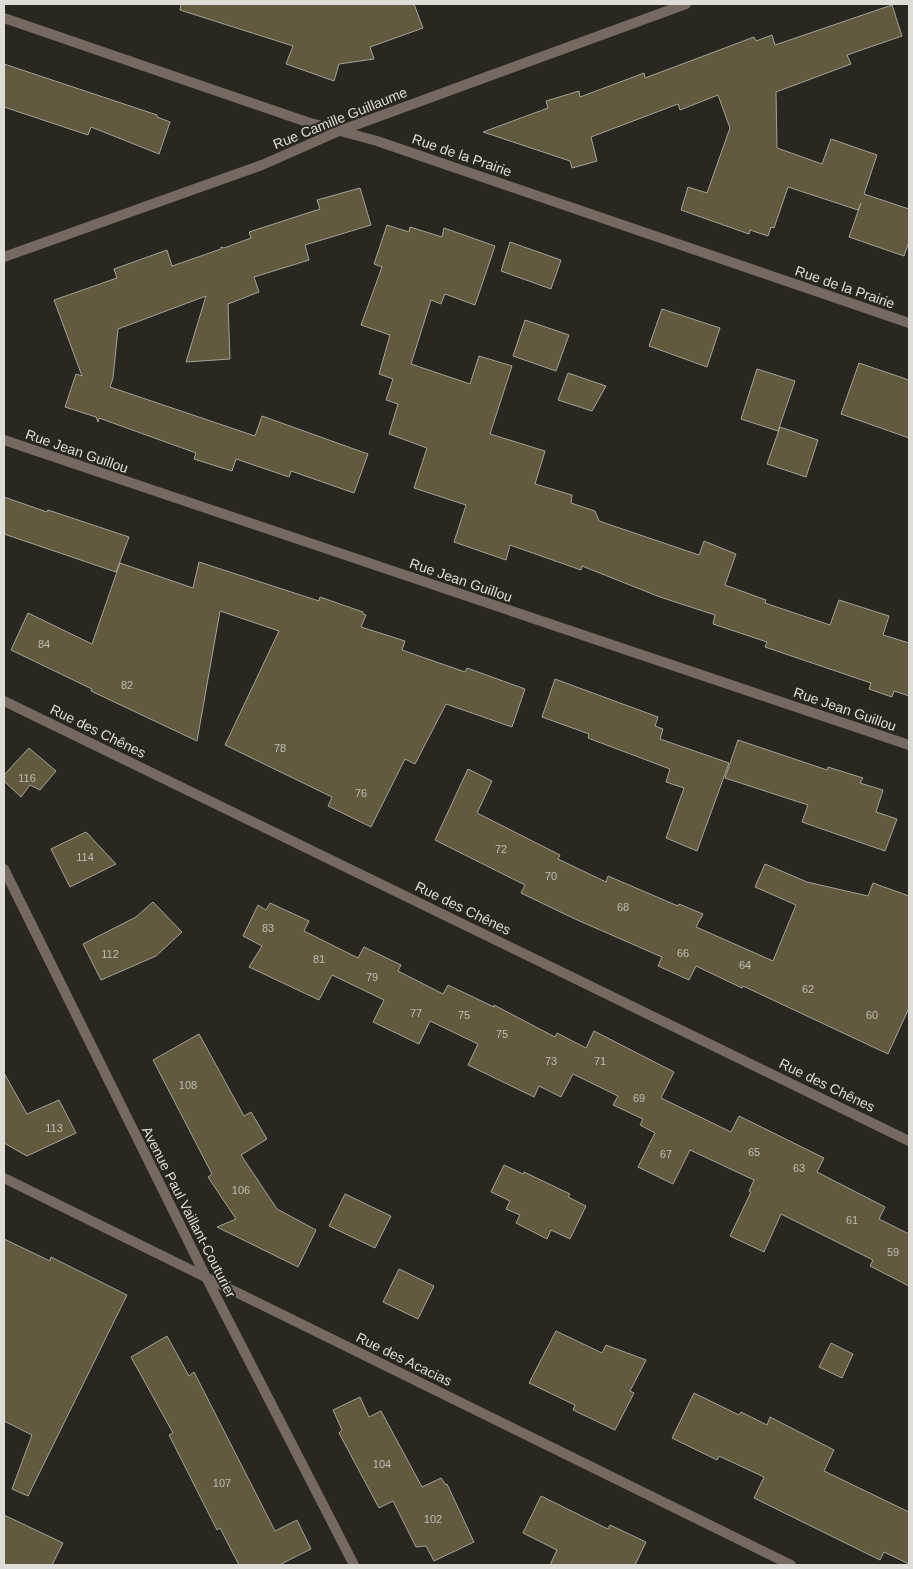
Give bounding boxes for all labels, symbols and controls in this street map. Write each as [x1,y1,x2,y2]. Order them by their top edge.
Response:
street label: Rue Camille Guillaume [271,84,410,152]
street label: Rue de la Prairie [410,130,514,180]
street label: Rue de la Prairie [793,262,897,312]
street label: Rue Jean Guillou [24,426,130,476]
street label: Rue Jean Guillou [408,555,514,605]
house number: 84 [38,638,50,650]
house number: 82 [121,679,133,691]
street label: Rue Jean Guillou [792,684,898,734]
street label: Rue des Chênes [48,701,148,761]
house number: 78 [274,742,286,754]
house number: 116 [18,772,36,784]
house number: 76 [355,787,367,799]
house number: 72 [495,843,507,855]
house number: 114 [76,851,94,863]
house number: 70 [545,870,557,882]
street label: Rue des Chênes [413,878,513,938]
house number: 68 [617,901,629,913]
house number: 83 [262,922,274,934]
house number: 66 [677,947,689,959]
house number: 112 [101,948,119,960]
house number: 81 [313,953,325,965]
house number: 64 [739,959,751,971]
house number: 79 [366,971,378,983]
house number: 62 [802,983,814,995]
house number: 77 [410,1007,422,1019]
house number: 75 [458,1009,470,1021]
house number: 60 [866,1009,878,1021]
house number: 75 [496,1028,508,1040]
house number: 73 [545,1055,557,1067]
house number: 71 [594,1055,606,1067]
street label: Rue des Chênes [777,1055,877,1115]
house number: 108 [179,1079,197,1091]
house number: 69 [633,1092,645,1104]
house number: 113 [45,1122,63,1134]
street label: Avenue Paul Vaillant-Couturier [139,1124,239,1301]
house number: 65 [748,1146,760,1158]
house number: 67 [660,1148,672,1160]
house number: 63 [793,1162,805,1174]
house number: 106 [232,1184,250,1196]
house number: 61 [846,1214,858,1226]
house number: 59 [887,1246,899,1258]
street label: Rue des Acacias [354,1329,454,1389]
house number: 104 [373,1458,391,1470]
house number: 107 [213,1477,231,1489]
house number: 102 [424,1513,442,1525]

